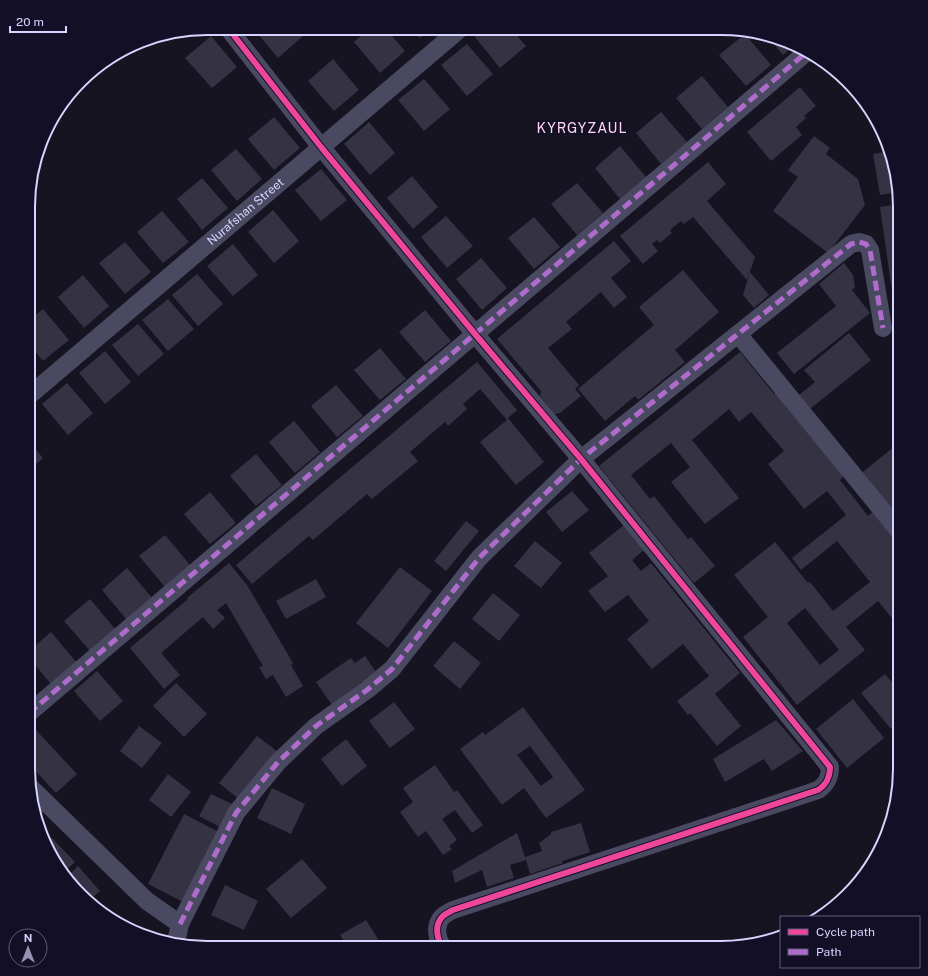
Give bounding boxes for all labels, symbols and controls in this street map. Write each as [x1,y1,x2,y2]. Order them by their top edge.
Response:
scale bar [10,8,66,34]
text: 20 m [16,15,44,29]
district label: KYRGYZAUL [537,120,627,136]
street label: Nurafshan Street [204,175,287,248]
legend [780,916,920,968]
text: Cycle path [816,925,875,939]
north arrow [8,928,48,968]
text: N [24,932,32,944]
text: Path [816,945,842,959]

